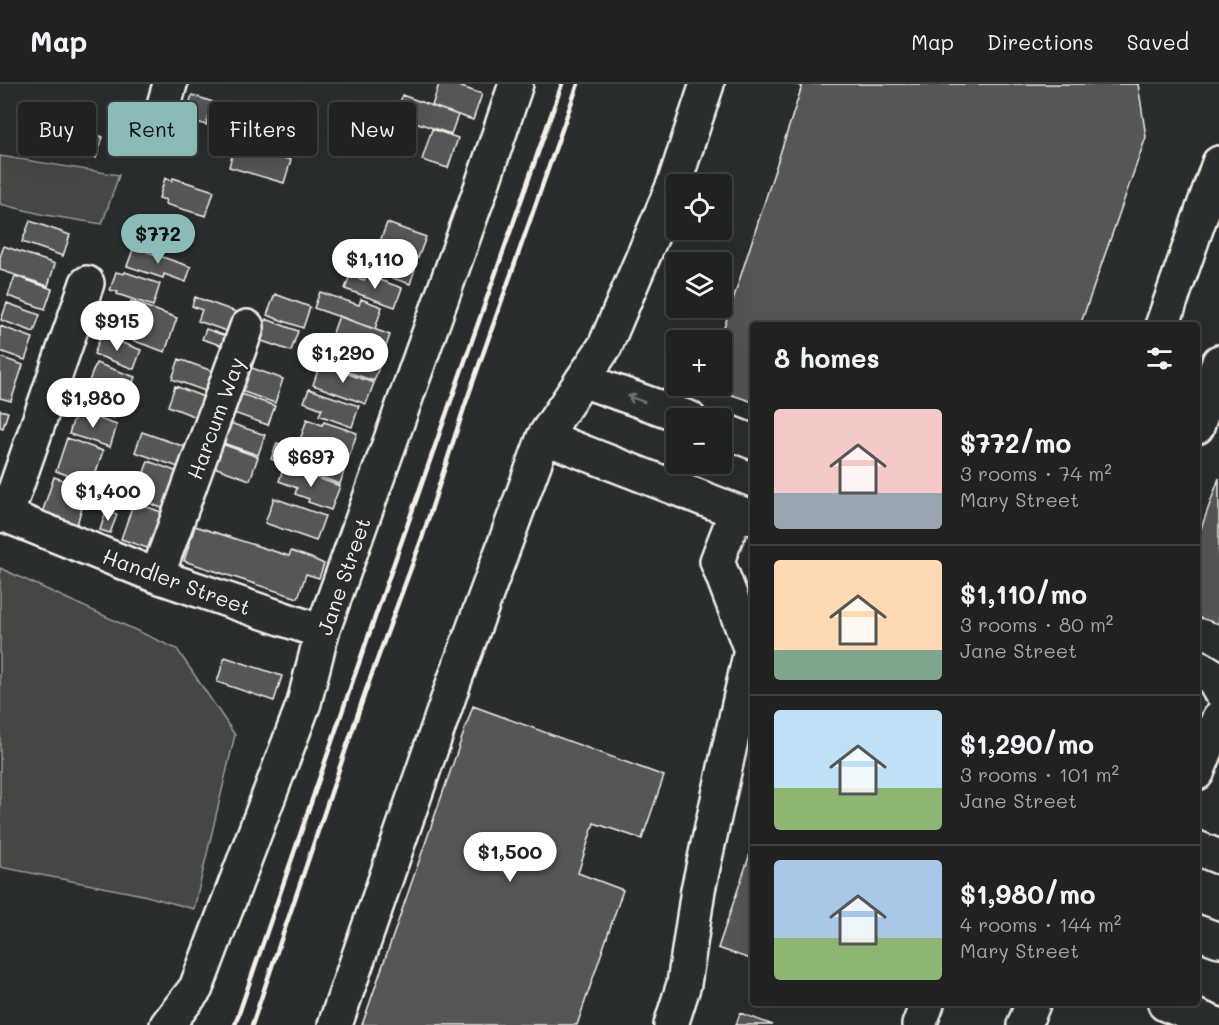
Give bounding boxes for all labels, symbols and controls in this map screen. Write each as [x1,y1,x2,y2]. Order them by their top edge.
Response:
text: Map [30,23,87,59]
text: Map [911,28,954,55]
text: Directions [987,28,1094,55]
text: Saved [1127,28,1189,55]
chip: Buy [18,102,96,156]
chip: Rent [108,102,197,156]
chip: Filters [209,102,317,156]
chip: New [329,102,416,156]
map controls [666,174,732,474]
button: locate [666,174,732,240]
pin: $772 [122,214,194,265]
text: $772 [135,220,181,246]
pin: $1,110 [326,239,424,290]
text: $1,110 [346,245,404,271]
button: layers [666,252,732,318]
pin: $915 [81,301,153,352]
text: $915 [95,307,139,333]
button: + [666,330,732,396]
pin: $1,290 [294,333,392,384]
text: $1,290 [311,339,375,365]
text: 8 homes [774,341,880,375]
icon: filters [1143,342,1176,375]
street label: Harcum Way [180,353,250,483]
pin: $1,980 [44,378,142,429]
text: $1,980 [61,384,125,410]
one-way arrow [627,393,645,404]
button: − [666,408,732,474]
text: $772/mo [960,426,1071,460]
icon: home [822,433,894,505]
pin: $697 [275,437,347,488]
text: $697 [287,443,335,469]
text: 3 rooms · 74 m² [960,460,1112,486]
pin: $1,400 [59,471,157,522]
text: $1,400 [75,477,141,503]
text: Mary Street [960,486,1079,512]
street label: Jane Street [310,514,376,638]
street label: Handler Street [99,542,255,620]
text: $1,110/mo [960,577,1087,611]
icon: home [822,584,894,656]
text: 3 rooms · 80 m² [960,611,1113,637]
text: Jane Street [960,637,1077,663]
text: $1,290/mo [960,727,1094,761]
icon: home [822,734,894,806]
text: 3 rooms · 101 m² [960,761,1119,787]
text: Jane Street [960,787,1077,813]
pin: $1,500 [461,832,559,883]
text: $1,500 [478,838,542,864]
text: $1,980/mo [960,877,1096,911]
icon: home [822,884,894,956]
text: 4 rooms · 144 m² [960,911,1121,937]
text: Mary Street [960,937,1079,963]

